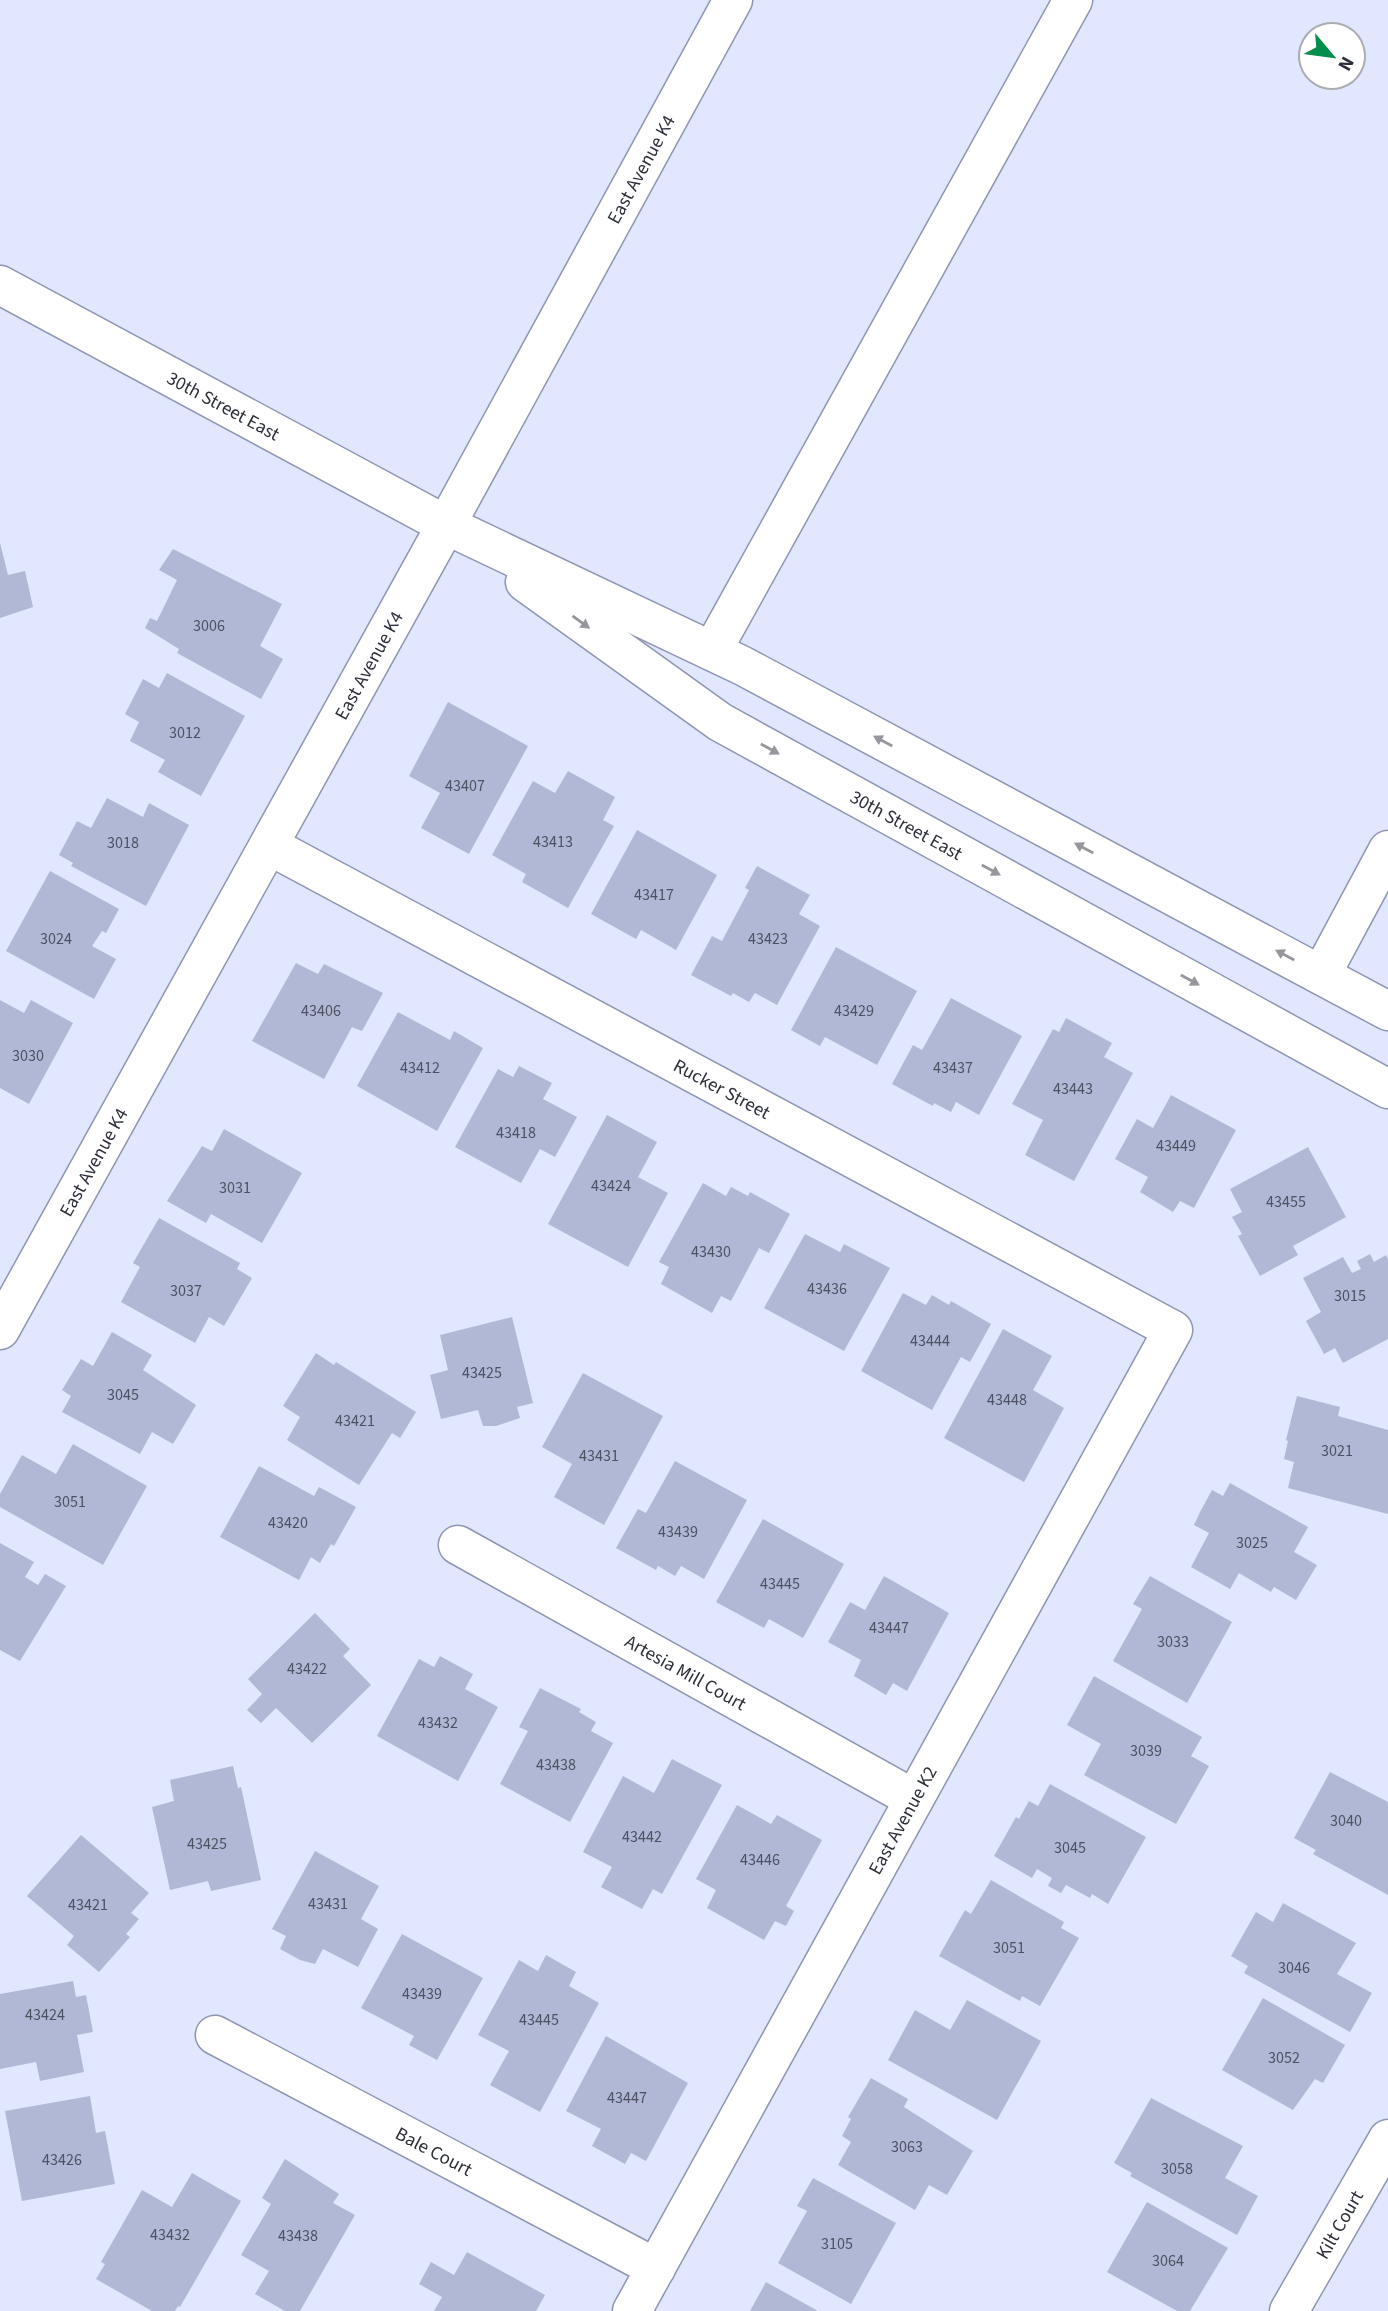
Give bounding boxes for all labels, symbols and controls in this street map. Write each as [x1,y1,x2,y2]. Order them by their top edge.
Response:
north arrow [1297,21,1367,91]
text: N [1331,51,1360,76]
street label: East Avenue K4 [601,110,683,229]
street label: 30th Street East [162,365,285,448]
street label: East Avenue K4 [329,607,411,725]
house number: 3006 [193,615,225,637]
one-way arrow [572,615,590,629]
house number: 3012 [169,722,201,744]
one-way arrow [873,735,893,747]
one-way arrow [760,743,780,755]
house number: 43407 [445,775,485,797]
street label: 30th Street East [845,784,968,868]
house number: 43413 [533,831,573,853]
house number: 3018 [107,832,139,854]
one-way arrow [1074,842,1094,854]
one-way arrow [981,864,1001,876]
house number: 43417 [634,884,674,906]
house number: 3024 [40,928,72,950]
house number: 43423 [748,928,788,950]
one-way arrow [1274,950,1294,962]
one-way arrow [1180,974,1200,986]
house number: 43406 [301,1000,341,1022]
house number: 43429 [834,1000,874,1022]
house number: 3030 [12,1045,44,1067]
street label: Rucker Street [668,1053,775,1127]
house number: 43412 [400,1057,440,1079]
house number: 43437 [933,1057,973,1079]
house number: 43443 [1053,1078,1093,1100]
street label: East Avenue K4 [53,1104,135,1222]
house number: 43418 [496,1122,536,1144]
house number: 43449 [1156,1135,1196,1157]
house number: 43424 [591,1175,631,1197]
house number: 3031 [219,1177,251,1199]
house number: 43455 [1266,1191,1306,1213]
house number: 43430 [691,1241,731,1263]
house number: 43436 [807,1278,847,1300]
house number: 3037 [170,1280,202,1302]
house number: 3015 [1334,1285,1366,1307]
house number: 43444 [910,1330,950,1352]
house number: 43425 [462,1362,502,1384]
house number: 3045 [107,1384,139,1406]
house number: 43448 [987,1389,1027,1411]
house number: 43421 [335,1410,375,1432]
house number: 3021 [1321,1440,1353,1462]
house number: 43431 [579,1445,619,1467]
house number: 3051 [54,1491,86,1513]
house number: 43420 [268,1512,308,1534]
house number: 43439 [658,1521,698,1543]
house number: 3025 [1236,1532,1268,1554]
house number: 43445 [760,1573,800,1595]
house number: 43447 [869,1617,909,1639]
street label: Artesia Mill Court [620,1629,751,1718]
house number: 3033 [1157,1631,1189,1653]
house number: 43422 [287,1658,327,1680]
house number: 43432 [418,1712,458,1734]
house number: 3039 [1130,1740,1162,1762]
house number: 43438 [536,1754,576,1776]
street label: East Avenue K2 [862,1762,944,1880]
house number: 3040 [1330,1810,1362,1832]
house number: 43442 [622,1826,662,1848]
house number: 43425 [187,1833,227,1855]
house number: 3045 [1054,1837,1086,1859]
house number: 43446 [740,1849,780,1871]
house number: 43431 [308,1893,348,1915]
house number: 43421 [68,1894,108,1916]
house number: 3051 [993,1937,1025,1959]
house number: 3046 [1278,1957,1310,1979]
house number: 43439 [402,1983,442,2005]
house number: 43424 [25,2004,65,2026]
house number: 43445 [519,2009,559,2031]
house number: 3052 [1268,2047,1300,2069]
house number: 43447 [607,2087,647,2109]
street label: Bale Court [390,2121,477,2184]
house number: 3063 [891,2136,923,2158]
house number: 43426 [42,2149,82,2171]
house number: 3058 [1161,2158,1193,2180]
street label: Kilt Court [1310,2185,1371,2264]
house number: 43432 [150,2224,190,2246]
house number: 43438 [278,2225,318,2247]
house number: 3105 [821,2233,853,2255]
house number: 3064 [1152,2250,1184,2272]

